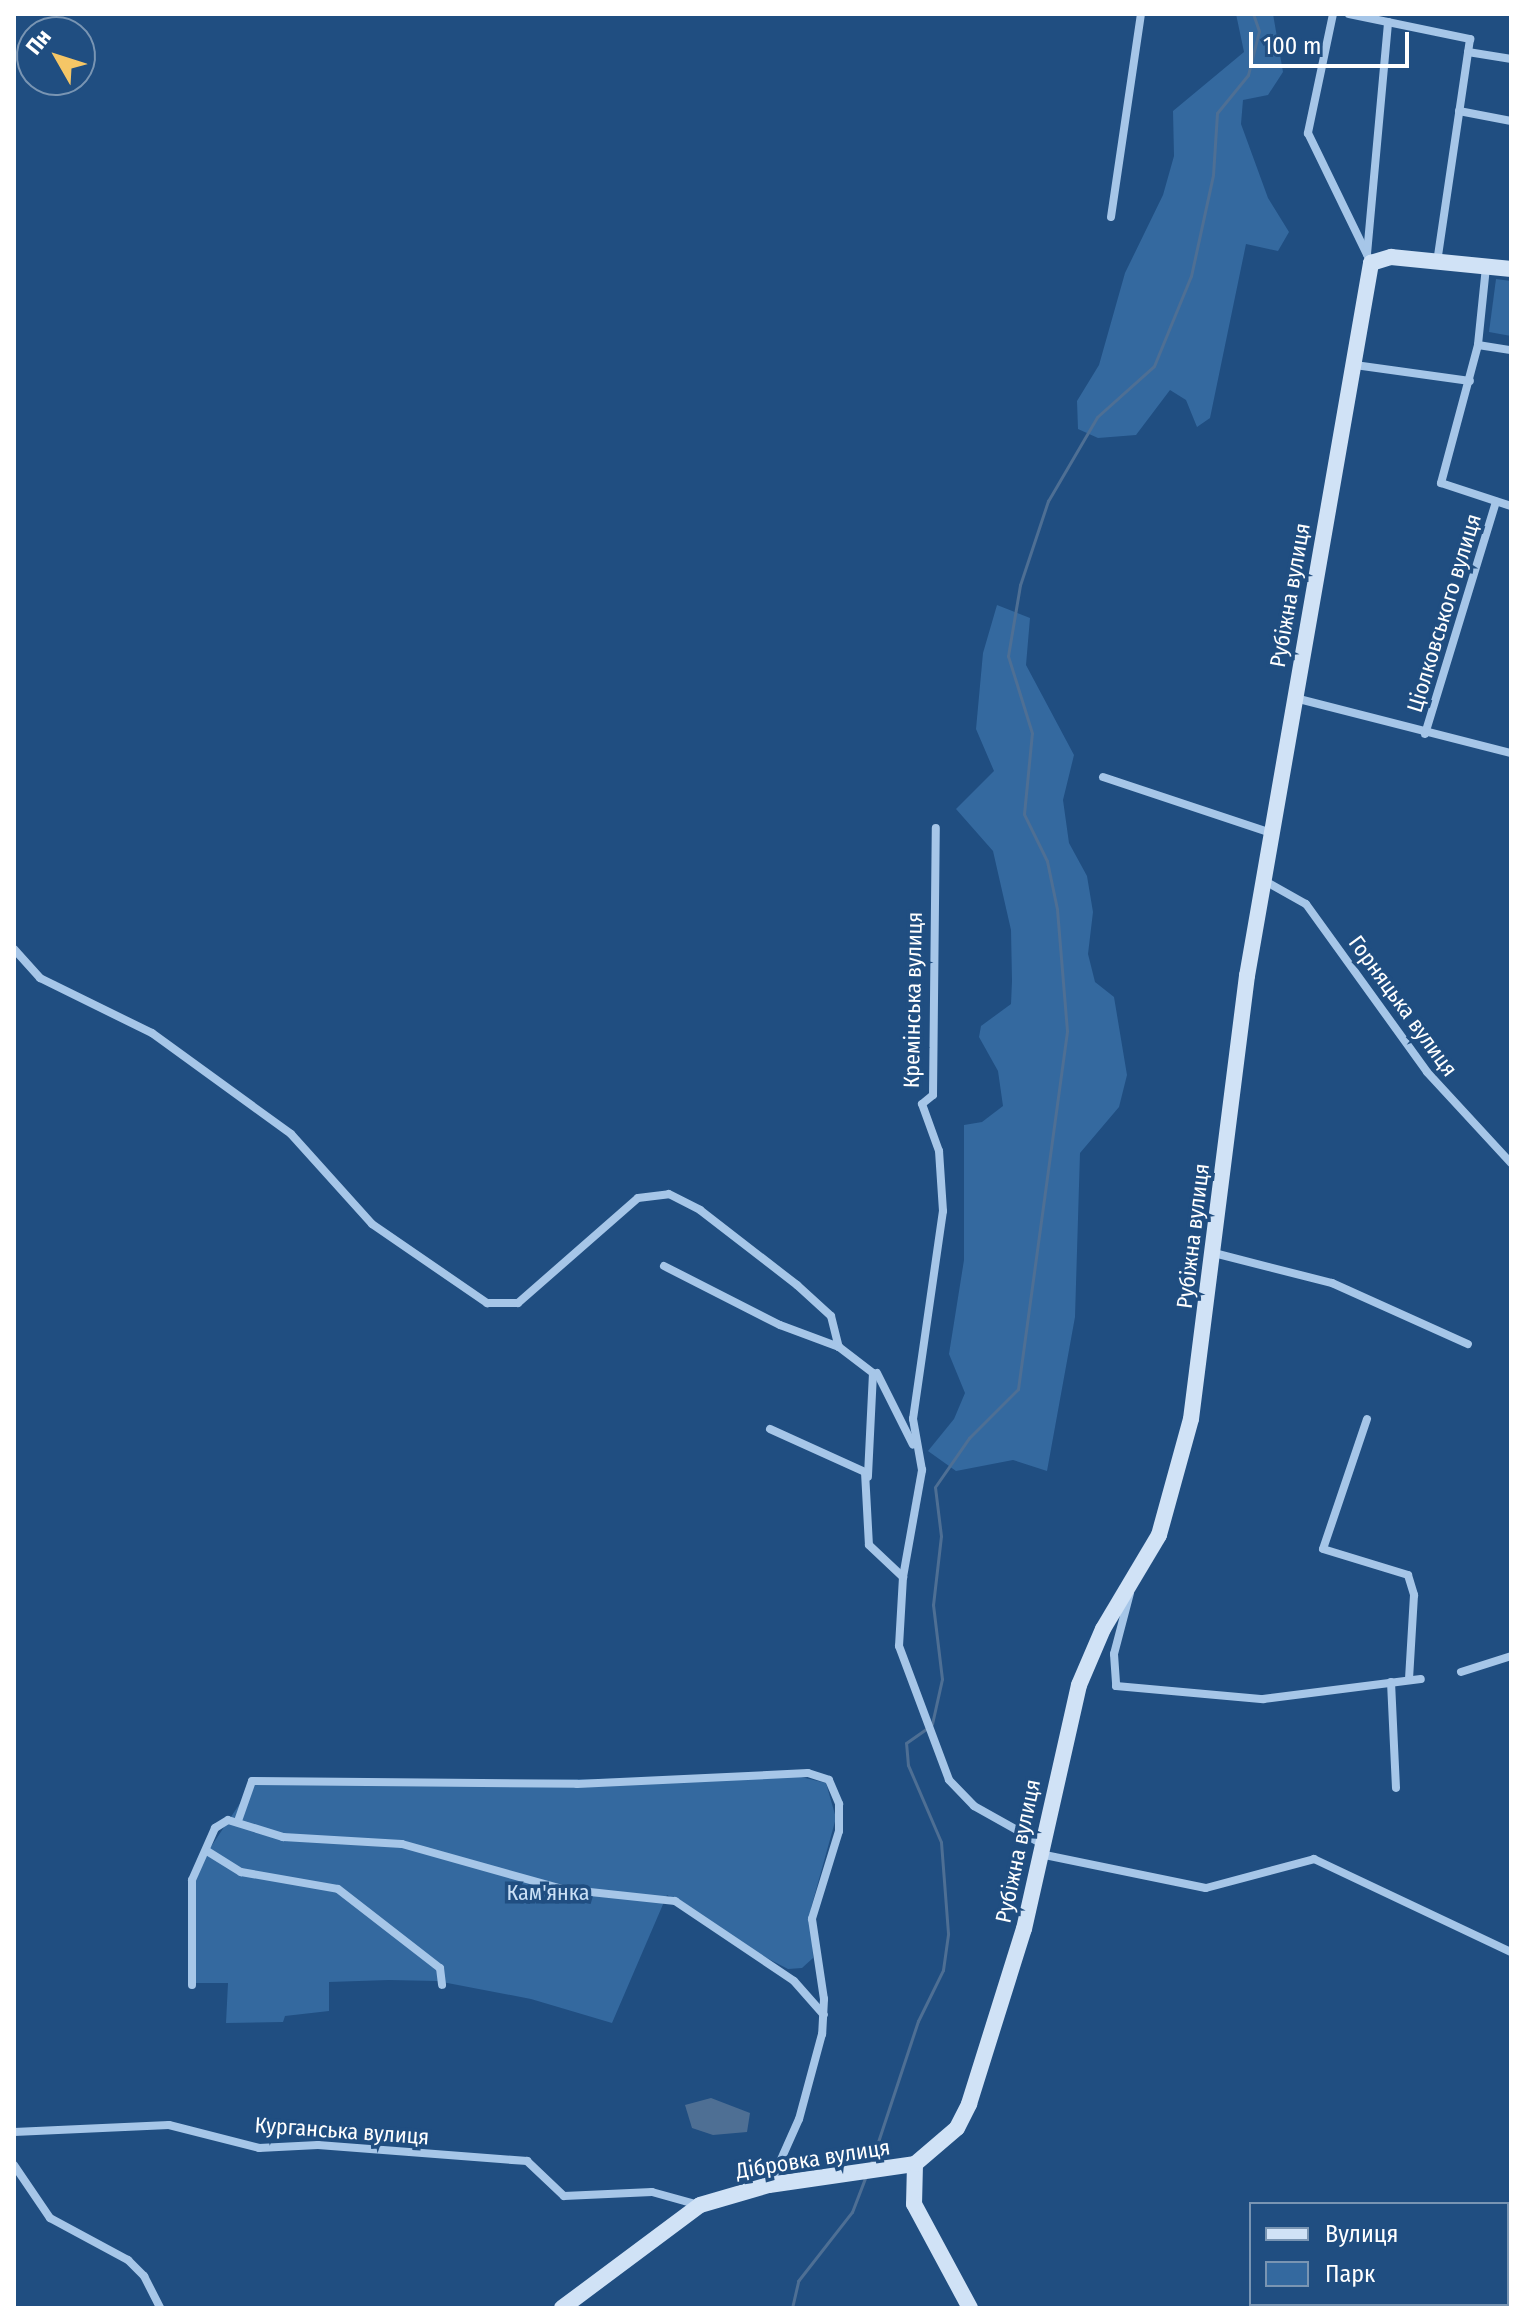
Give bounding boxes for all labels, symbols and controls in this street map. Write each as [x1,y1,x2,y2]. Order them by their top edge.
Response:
north arrow [16,16,96,96]
scale bar [1253,16,1413,66]
text: Пн [20,24,57,60]
text: 100 m [1263,32,1321,60]
street label: Ціолковського вулиця [1401,511,1487,715]
street label: Рубіжна вулиця [1264,521,1316,669]
street label: Кремінська вулиця [898,912,928,1088]
street label: Горняцька вулиця [1343,930,1463,1082]
street label: Рубіжна вулиця [1171,1162,1215,1310]
street label: Рубіжна вулиця [990,1777,1046,1925]
park label: Кам'янка [506,1880,590,1906]
street label: Курганська вулиця [254,2112,430,2150]
street label: Дібровка вулиця [734,2134,892,2184]
legend [1249,2202,1509,2306]
text: Вулиця [1325,2220,1398,2248]
text: Парк [1325,2260,1375,2288]

